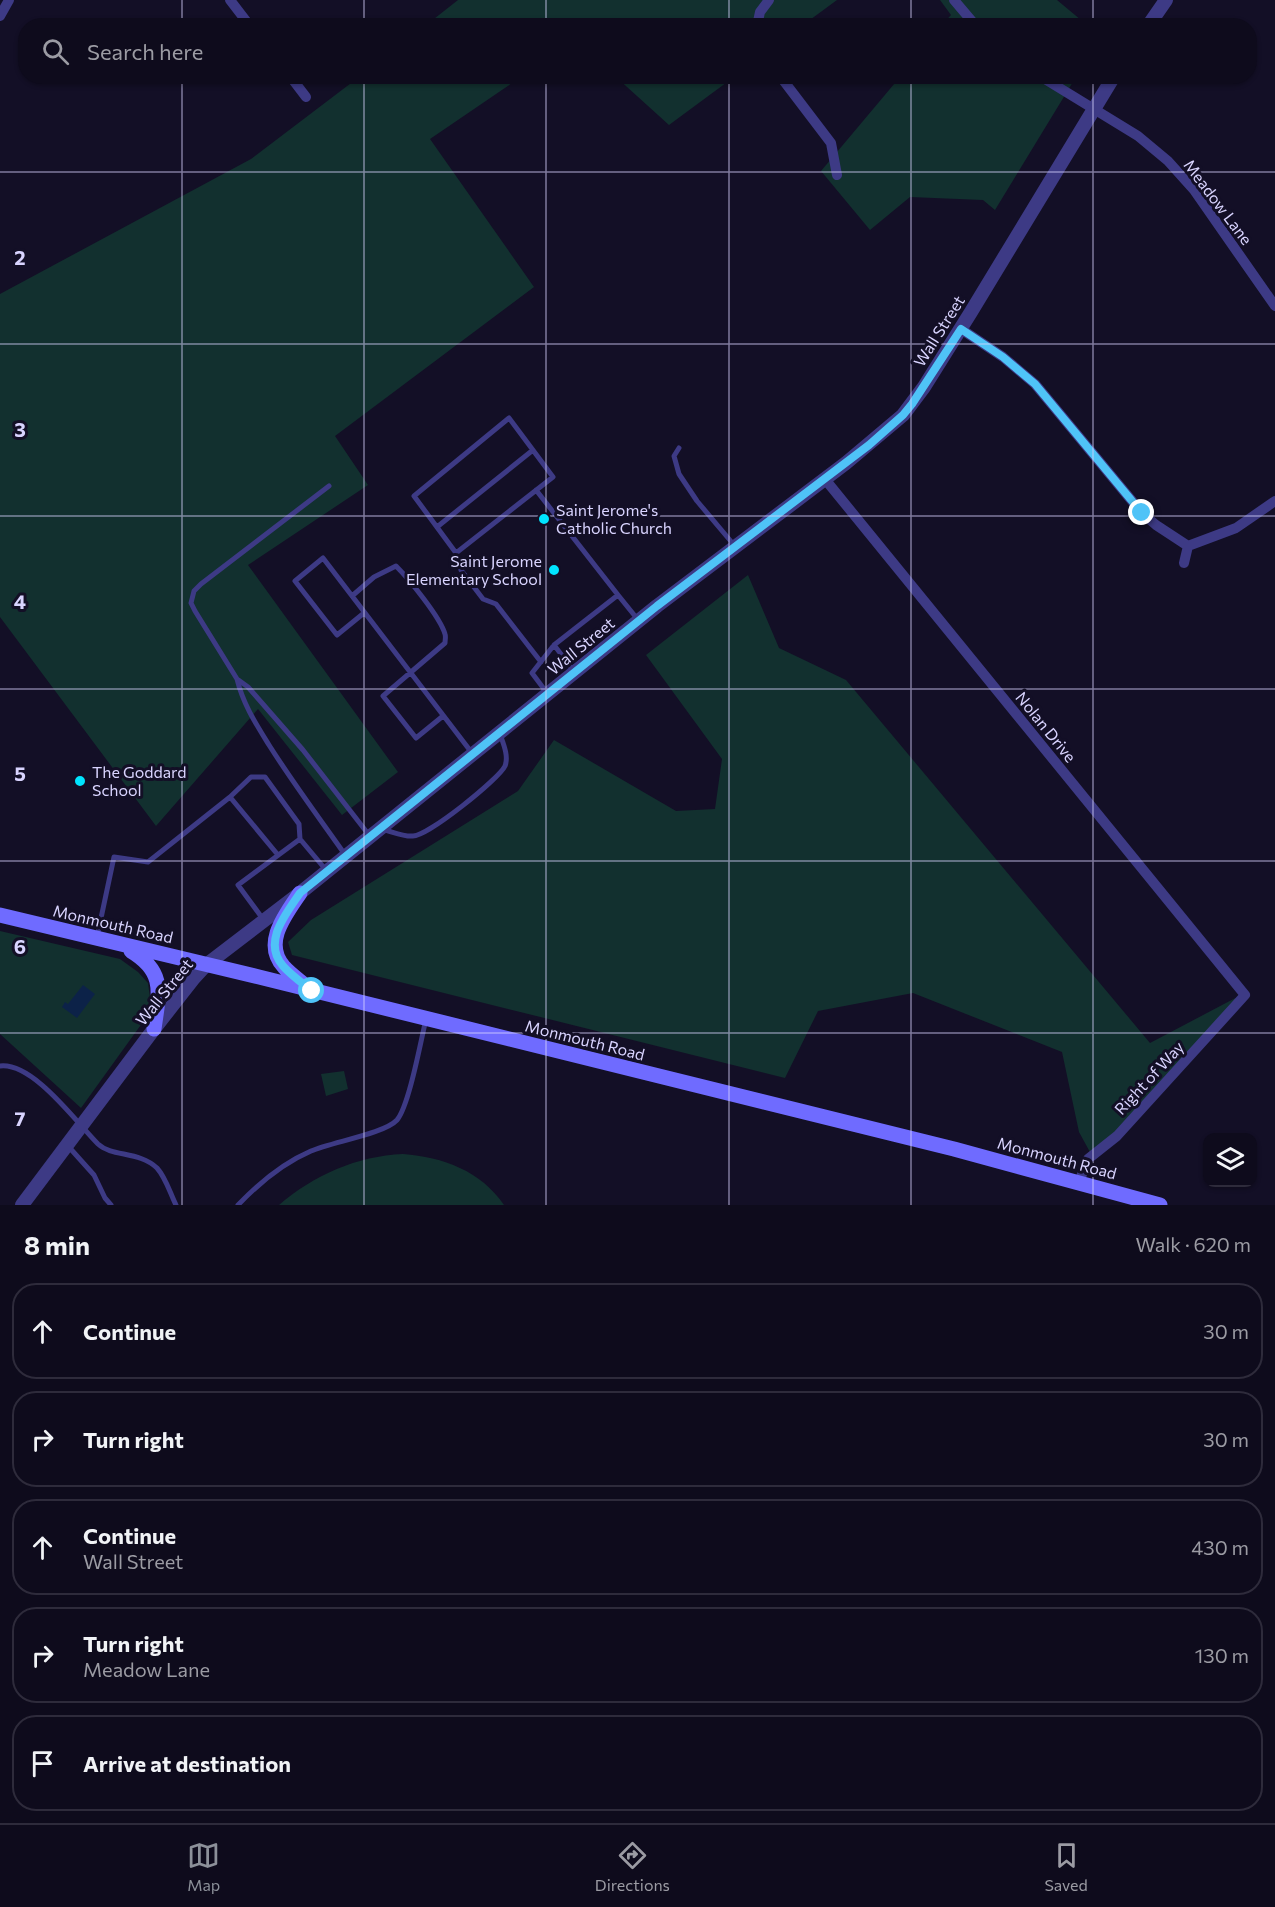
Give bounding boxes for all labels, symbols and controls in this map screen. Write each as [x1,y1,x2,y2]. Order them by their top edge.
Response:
search box [18,18,1257,84]
icon: search [39,35,72,68]
text: Search here [87,38,203,65]
street label: Meadow Lane [1180,155,1257,248]
text: 2 [14,245,26,269]
street label: Wall Street [909,291,968,370]
text: 3 [14,417,26,441]
route end [1128,499,1154,525]
place label: Saint Jerome's Catholic Church [556,500,672,537]
marker: Saint Jerome's Catholic Church [537,512,551,526]
place label: Saint Jerome Elementary School [406,551,542,588]
marker: Saint Jerome Elementary School [547,563,561,577]
text: 4 [14,589,26,613]
street label: Wall Street [544,613,618,678]
street label: Nolan Drive [1012,688,1081,766]
text: 5 [14,761,26,785]
place label: The Goddard School [92,762,186,799]
marker: The Goddard School [73,774,87,788]
street label: Monmouth Road [51,900,175,947]
text: 6 [14,934,26,958]
street label: Wall Street [131,954,197,1029]
route start [298,977,324,1003]
street label: Monmouth Road [523,1015,647,1064]
street label: Right of Way [1110,1037,1187,1118]
text: 7 [15,1106,26,1130]
street label: Monmouth Road [995,1132,1119,1183]
map controls [1203,1133,1257,1187]
button: layers [1203,1133,1257,1187]
text: 8 min [24,1229,90,1260]
text: Walk · 620 m [1135,1232,1251,1256]
icon: ahead [26,1315,59,1348]
text: Continue [83,1318,176,1345]
text: 30 m [1203,1319,1249,1343]
icon: right [26,1423,59,1456]
text: Turn right [83,1426,184,1453]
text: 30 m [1203,1427,1249,1451]
text: Continue [83,1522,176,1549]
icon: ahead [26,1531,59,1564]
text: 430 m [1191,1535,1249,1559]
text: Wall Street [83,1549,183,1573]
text: Turn right [83,1630,184,1657]
icon: right [26,1639,59,1672]
text: 130 m [1195,1643,1249,1667]
text: Meadow Lane [83,1657,210,1681]
icon: arrive [26,1747,59,1780]
text: Arrive at destination [83,1750,291,1777]
tab: Map [187,1839,220,1894]
tab: Directions [595,1839,670,1894]
tab: Saved [1044,1839,1088,1894]

